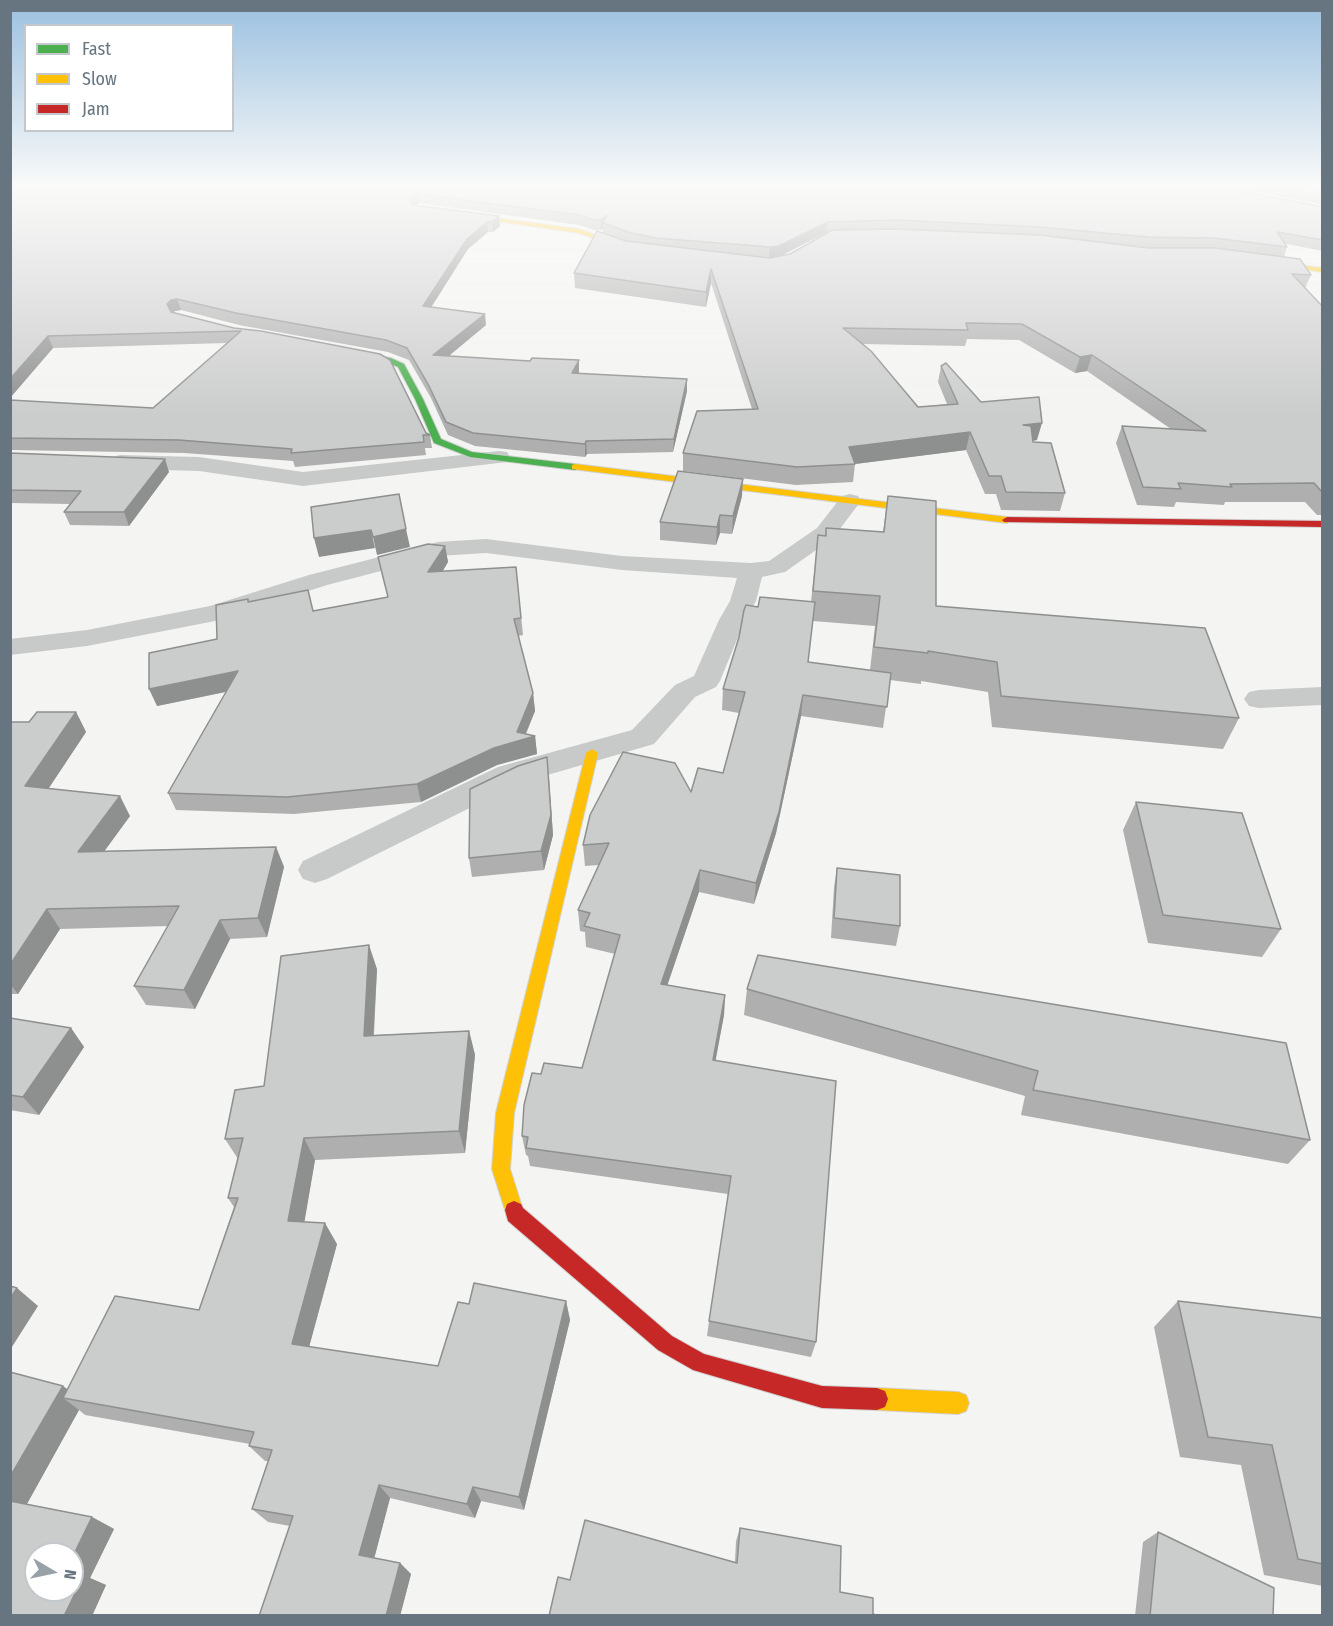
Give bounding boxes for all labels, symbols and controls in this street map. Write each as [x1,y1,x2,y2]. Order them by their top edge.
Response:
legend [24,24,234,132]
text: Fast [82,38,111,60]
text: Slow [82,68,117,90]
text: Jam [82,98,110,120]
north arrow [24,1542,84,1602]
text: N [60,1568,80,1581]

